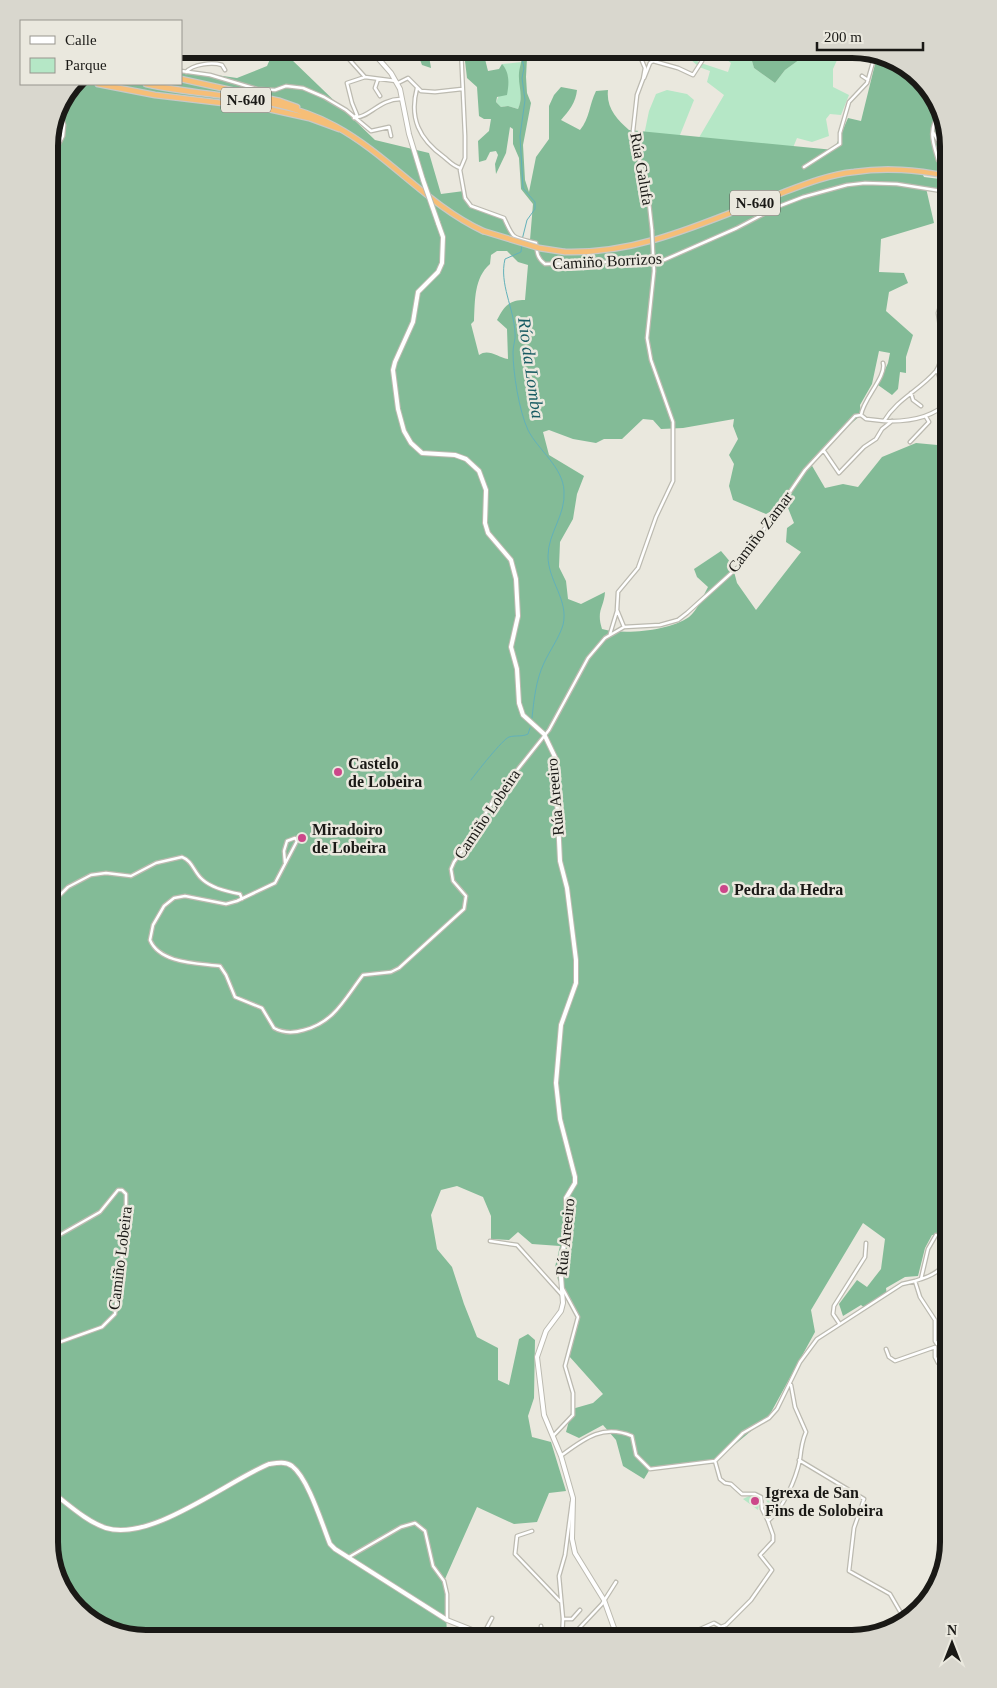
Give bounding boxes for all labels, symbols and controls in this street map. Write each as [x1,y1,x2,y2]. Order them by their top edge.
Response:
legend [20,20,182,85]
scale bar [817,20,923,52]
text: 200 m [824,29,862,45]
text: Calle [65,32,97,48]
text: Parque [65,57,107,73]
road number: N-640 [221,88,271,112]
street label: Rúa Galufa [627,131,657,207]
road number: N-640 [730,190,780,216]
street label: Camiño Borrizos [552,250,662,272]
water label: Río da Lomba [514,315,548,420]
street label: Camiño Zamar [724,488,796,576]
place label: Castelo de Lobeira [348,755,422,790]
street label: Rúa Areeiro [543,758,567,836]
marker: Castelo de Lobeira [332,766,344,778]
street label: Camiño Lobeira [451,766,523,862]
place label: Miradoiro de Lobeira [312,821,386,856]
marker: Miradoiro de Lobeira [296,832,308,844]
place label: Pedra da Hedra [734,881,843,898]
marker: Pedra da Hedra [718,883,730,895]
street label: Rúa Areeiro [552,1197,578,1277]
street label: Camiño Lobeira [105,1205,135,1311]
place label: Igrexa de San Fins de Solobeira [765,1484,883,1519]
marker: Igrexa de San Fins de Solobeira [749,1495,761,1507]
north arrow [927,1618,977,1668]
text: N [947,1623,957,1638]

